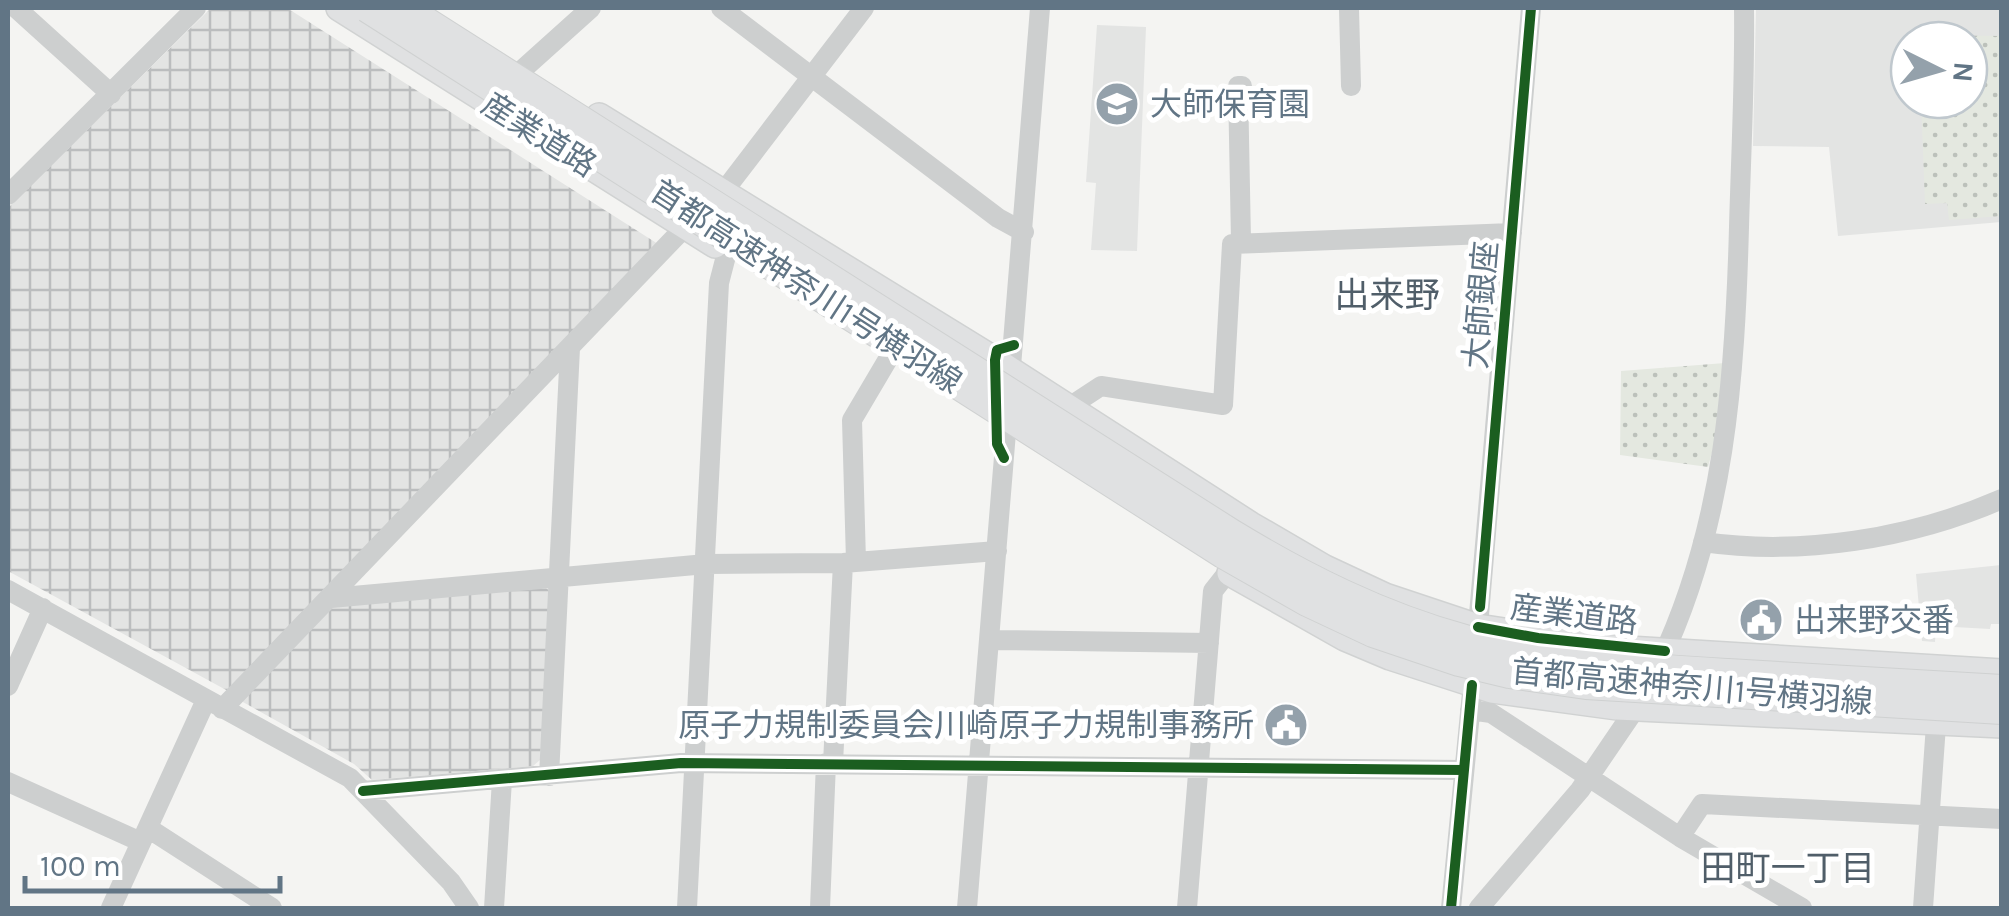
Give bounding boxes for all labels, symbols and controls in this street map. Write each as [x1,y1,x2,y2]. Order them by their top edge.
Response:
north arrow [1889,20,1989,120]
text: N [1946,61,1981,84]
school or university icon: 大師保育園 [1094,81,1140,127]
street label: 産業道路 [475,85,603,185]
place label: 大師保育園 [1150,86,1310,123]
street label: 首都高速神奈川1号横羽線 [644,173,968,401]
street label: 大師銀座 [1457,240,1505,370]
district label: 出来野 [1334,275,1440,316]
street label: 産業道路 [1508,589,1640,641]
public building icon: 出来野交番 [1738,597,1784,643]
place label: 出来野交番 [1794,602,1954,639]
street label: 首都高速神奈川1号横羽線 [1510,653,1874,721]
public building icon: 原子力規制委員会川崎原子力規制事務所 [1263,702,1309,748]
place label: 原子力規制委員会川崎原子力規制事務所 [678,707,1254,744]
scale bar [25,831,280,893]
text: 100 m [40,848,121,884]
district label: 田町一丁目 [1700,848,1876,889]

